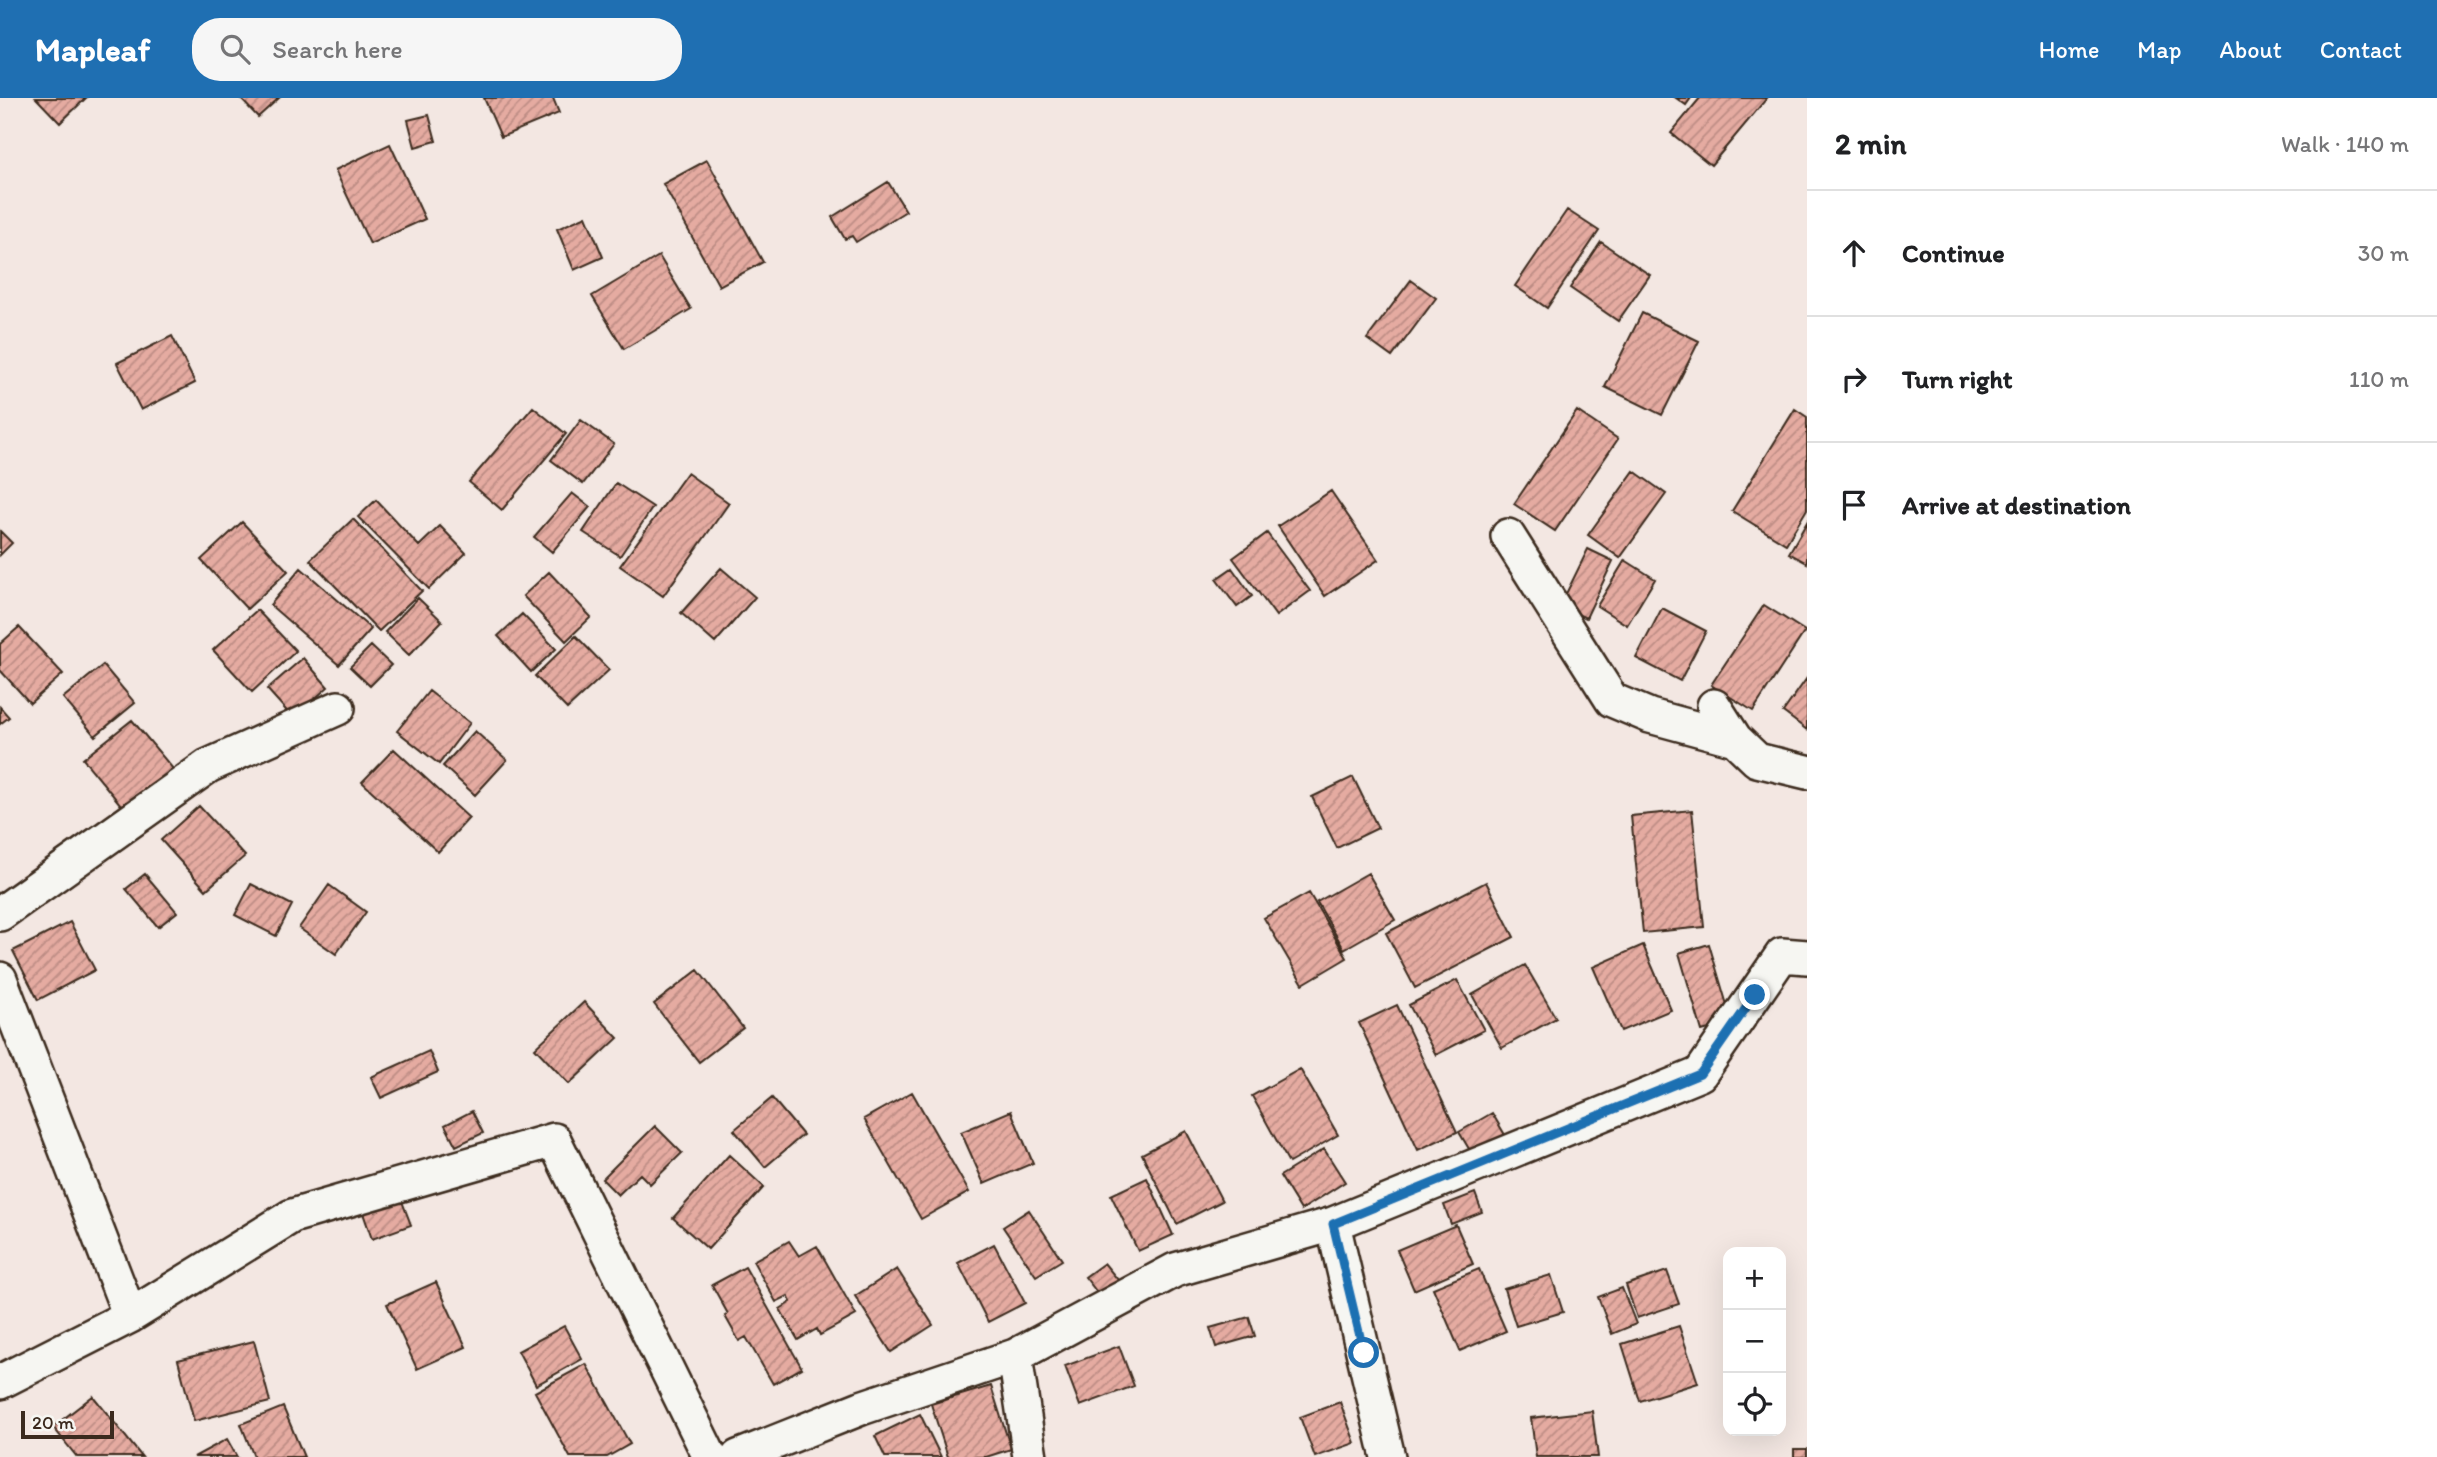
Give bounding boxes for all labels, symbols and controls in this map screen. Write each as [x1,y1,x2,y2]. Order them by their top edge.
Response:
search box [192,18,682,81]
text: Mapleaf [35,30,150,69]
icon: search [216,30,254,68]
text: Search here [272,33,403,65]
text: Home [2039,35,2099,64]
text: Map [2137,35,2181,64]
text: About [2219,35,2282,64]
text: Contact [2320,35,2402,64]
text: 2 min [1835,125,1906,162]
text: Walk · 140 m [2281,130,2409,158]
icon: ahead [1835,234,1873,272]
text: Continue [1902,237,2005,269]
text: 30 m [2358,239,2409,267]
icon: right [1835,360,1873,398]
text: Turn right [1902,363,2013,395]
text: 110 m [2349,365,2409,393]
icon: arrive [1835,486,1873,524]
text: Arrive at destination [1902,489,2131,521]
route end [1739,979,1770,1010]
map controls [1723,1247,1786,1436]
button: + [1723,1247,1786,1310]
button: − [1723,1310,1786,1373]
route start [1348,1337,1379,1368]
button: locate [1723,1373,1786,1436]
scale bar [21,1408,114,1440]
text: 20 m [32,1411,74,1434]

